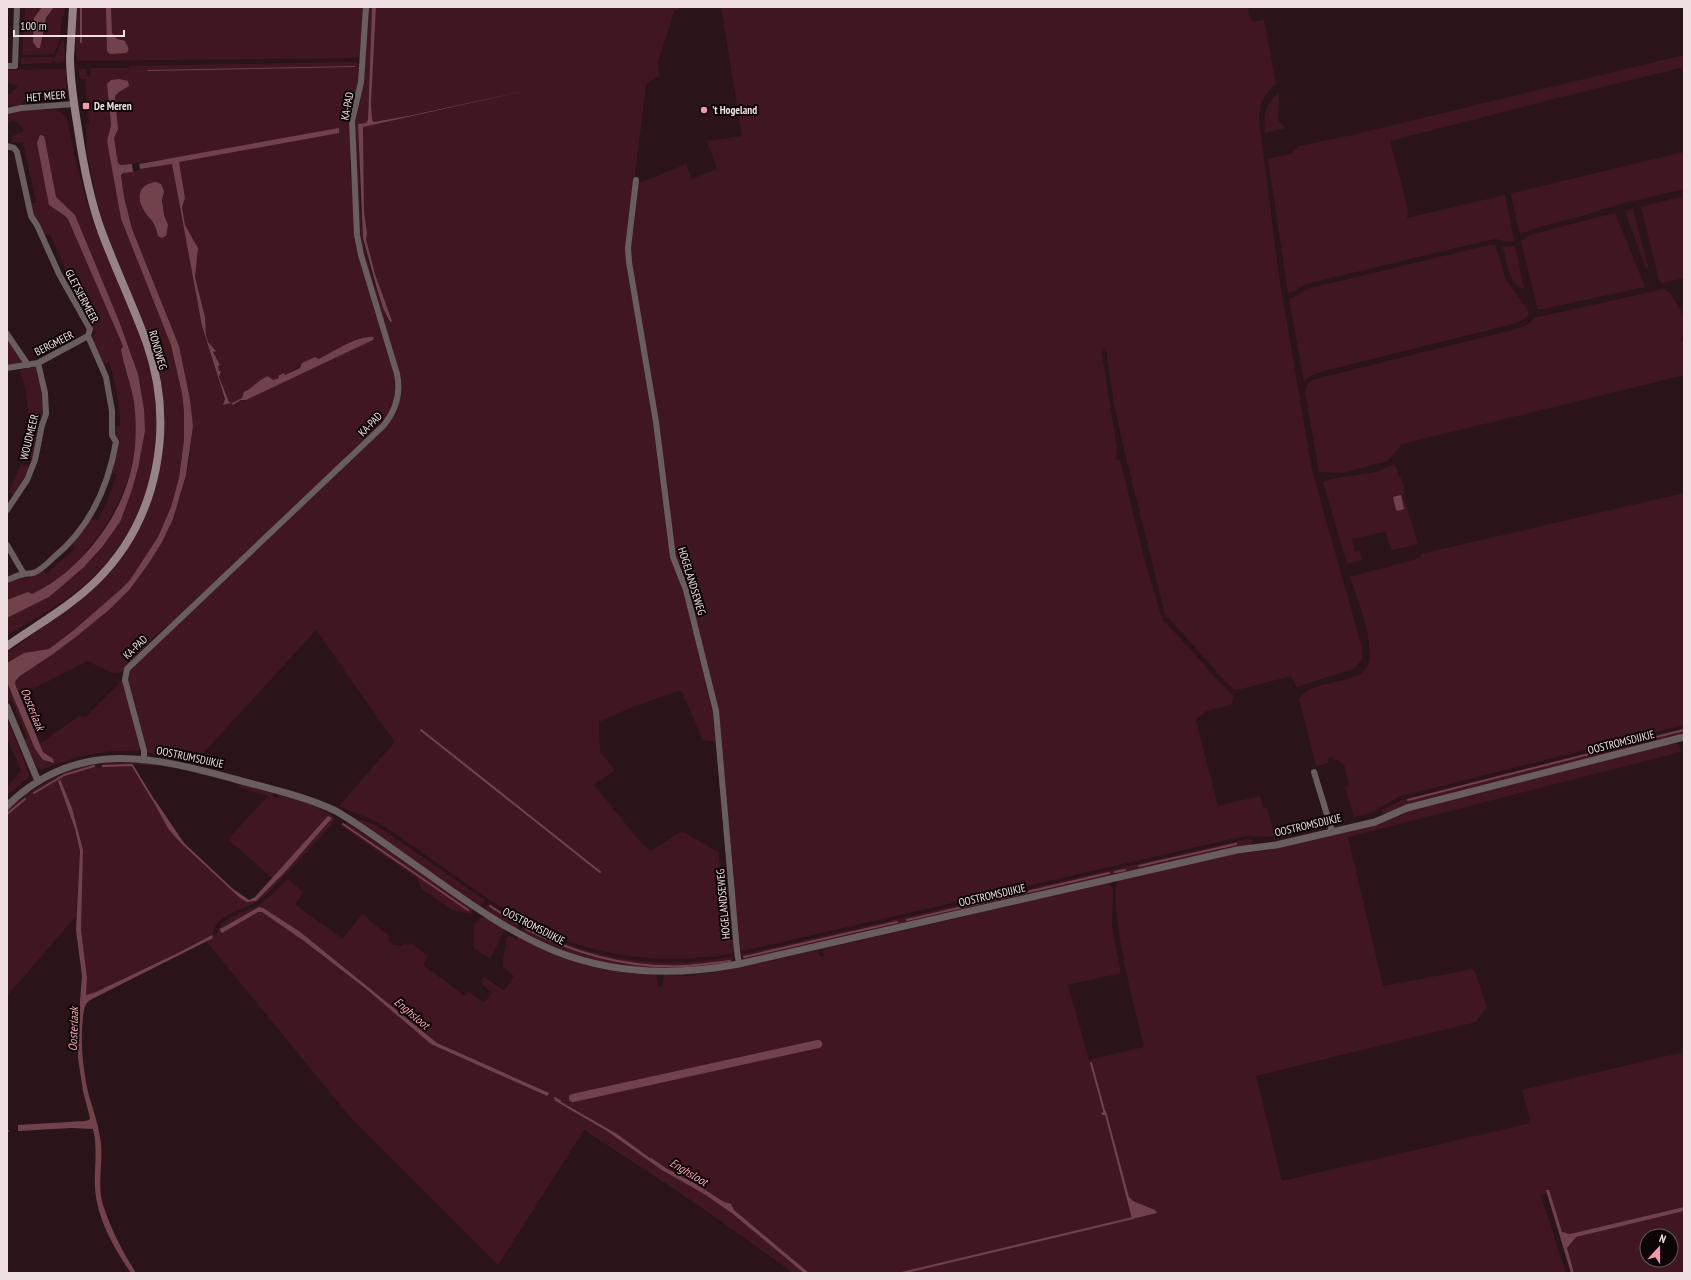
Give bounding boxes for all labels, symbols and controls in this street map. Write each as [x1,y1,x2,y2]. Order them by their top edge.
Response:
scale bar [14,12,124,38]
text: 100 m [20,18,47,33]
street label: HET MEER [26,87,66,105]
street label: KA-PAD [337,90,357,121]
place label: De Meren [94,99,132,113]
marker: De Meren [81,101,91,111]
place label: 't Hogeland [712,103,757,117]
marker: 't Hogeland [699,105,709,115]
street label: GLETSJERMEER [62,267,102,325]
street label: BERGMEER [32,327,76,359]
street label: RONDWEG [146,329,170,371]
street label: KA-PAD [355,409,385,439]
street label: WOUDMEER [17,413,41,461]
street label: HOGELANDSEWEG [675,545,709,617]
street label: KA-PAD [120,632,150,662]
water label: Oosterlaak [18,686,49,734]
street label: OOSTROMSDIJKJE [1586,727,1656,757]
street label: OOSTRUMSDIJKJE [155,743,225,771]
street label: OOSTROMSDIJKJE [1273,810,1343,839]
street label: HOGELANDSEWEG [713,868,733,940]
street label: OOSTROMSDIJKJE [957,880,1027,909]
street label: OOSTROMSDIJKJE [500,904,568,948]
water label: Enghsloot [391,994,434,1033]
water label: Oosterlaak [65,1005,81,1051]
water label: Enghsloot [667,1155,712,1190]
north arrow [1639,1228,1679,1268]
text: N [1657,1231,1668,1246]

